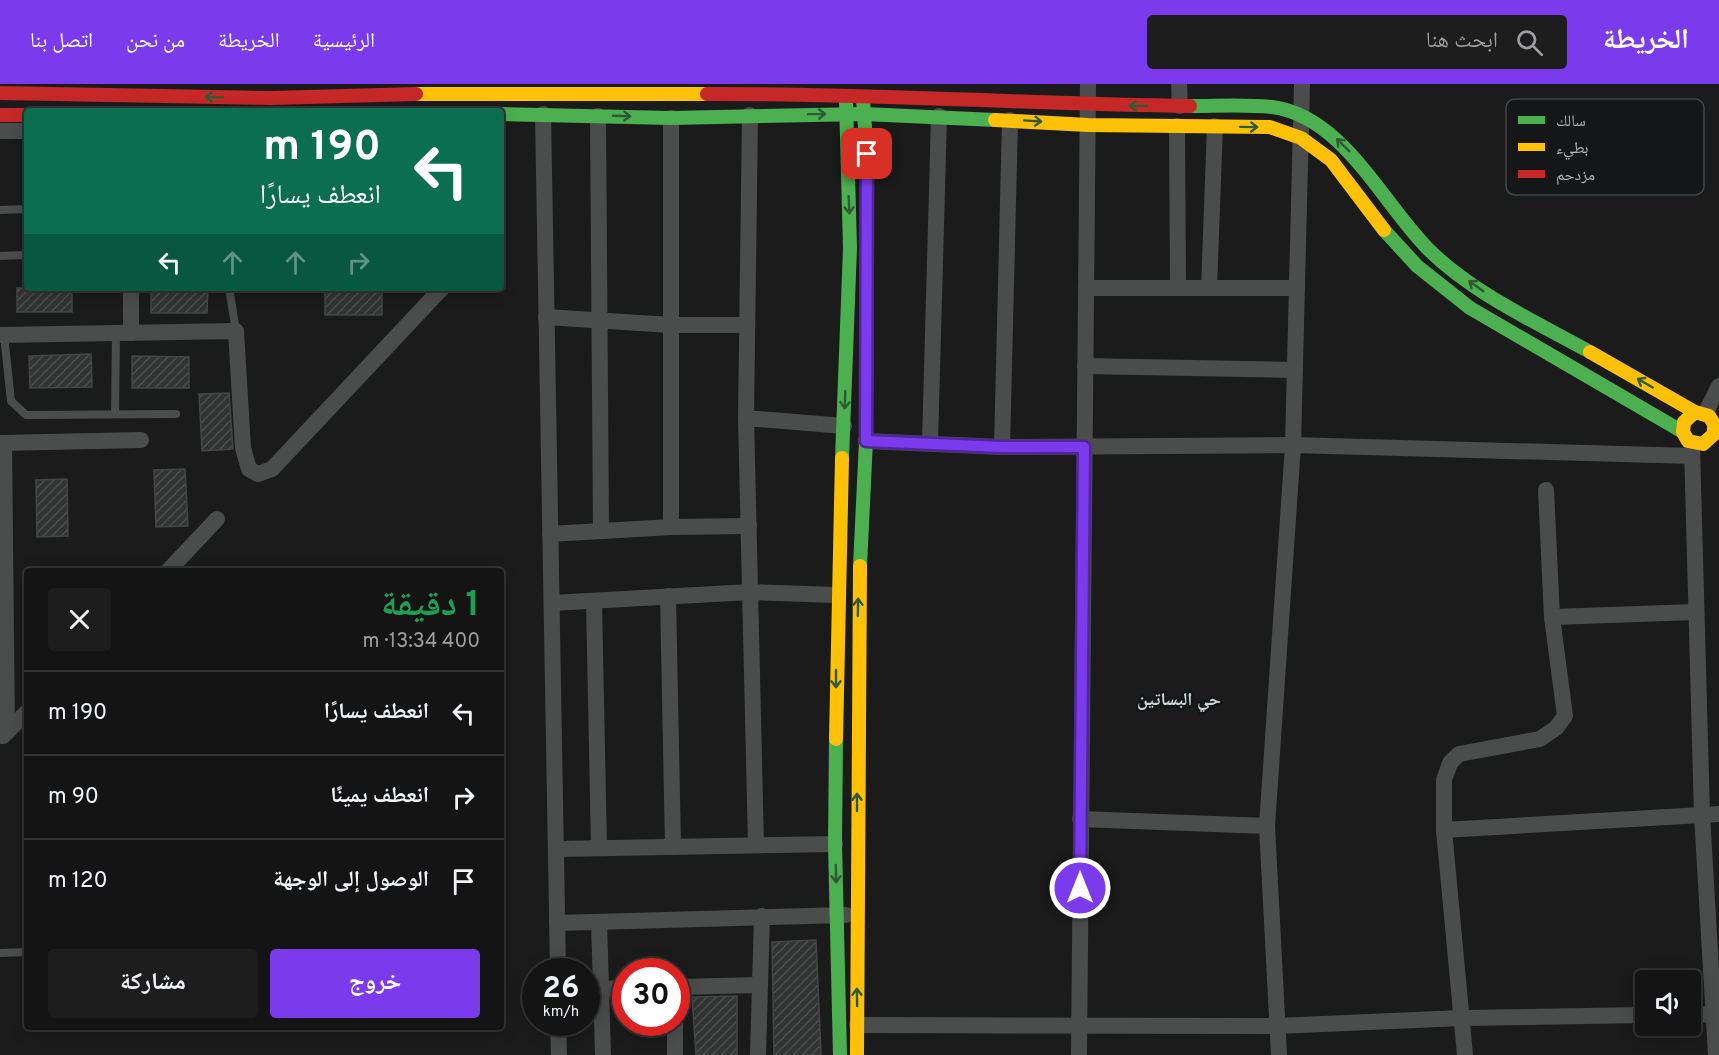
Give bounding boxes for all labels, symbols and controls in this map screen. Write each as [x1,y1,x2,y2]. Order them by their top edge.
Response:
search box [1147,15,1567,69]
text: الخريطة [1603,23,1689,59]
icon: search [1513,26,1546,59]
text: اتصل بنا [30,28,93,55]
text: من نحن [126,28,185,55]
text: الخريطة [218,28,280,55]
text: الرئيسية [313,28,375,55]
text: ابحث هنا [1426,28,1498,55]
one-way arrow [204,91,224,103]
legend [1506,99,1704,195]
one-way arrow [1129,100,1149,111]
one-way arrow [806,108,826,120]
one-way arrow [612,111,632,122]
text: سالك [1556,112,1586,132]
one-way arrow [1022,116,1042,127]
one-way arrow [1238,121,1258,133]
text: 190 m [263,122,381,175]
pin [841,128,892,179]
icon: left [402,132,480,210]
icon: arrive [850,137,883,170]
one-way arrow [1335,138,1350,153]
text: بطيء [1556,139,1588,160]
text: مزدحم [1556,166,1595,186]
text: انعطف يسارًا [260,179,381,213]
one-way arrow [844,195,855,215]
icon: left [153,246,186,279]
icon: ahead [216,246,249,279]
icon: ahead [279,246,312,279]
icon: right [342,246,375,279]
one-way arrow [1468,280,1484,292]
one-way arrow [1636,377,1653,389]
one-way arrow [839,390,851,410]
text: 1 دقيقة [381,583,480,629]
button: close [48,588,111,651]
one-way arrow [852,597,864,617]
text: 400 m · 13:34 [363,629,480,655]
one-way arrow [830,669,842,689]
district label: حي البساتين [1137,689,1221,713]
icon: left [447,697,480,730]
text: انعطف يسارًا [324,699,429,726]
text: 190 m [48,700,107,727]
icon: right [447,781,480,814]
text: انعطف يمينًا [330,783,429,810]
text: 90 m [48,784,99,811]
one-way arrow [851,792,863,812]
position arrow [1048,856,1112,920]
one-way arrow [830,864,842,884]
icon: arrive [447,865,480,898]
text: الوصول إلى الوجهة [273,867,429,894]
text: 120 m [48,868,108,895]
button: مشاركة [48,949,258,1018]
button: خروج [270,949,480,1018]
speed limit sign: 30 [612,958,690,1036]
map controls [1635,970,1701,1036]
button: sound [1635,970,1701,1036]
text: 26 [543,971,579,1008]
one-way arrow [851,987,863,1007]
text: km/h [543,1003,579,1022]

